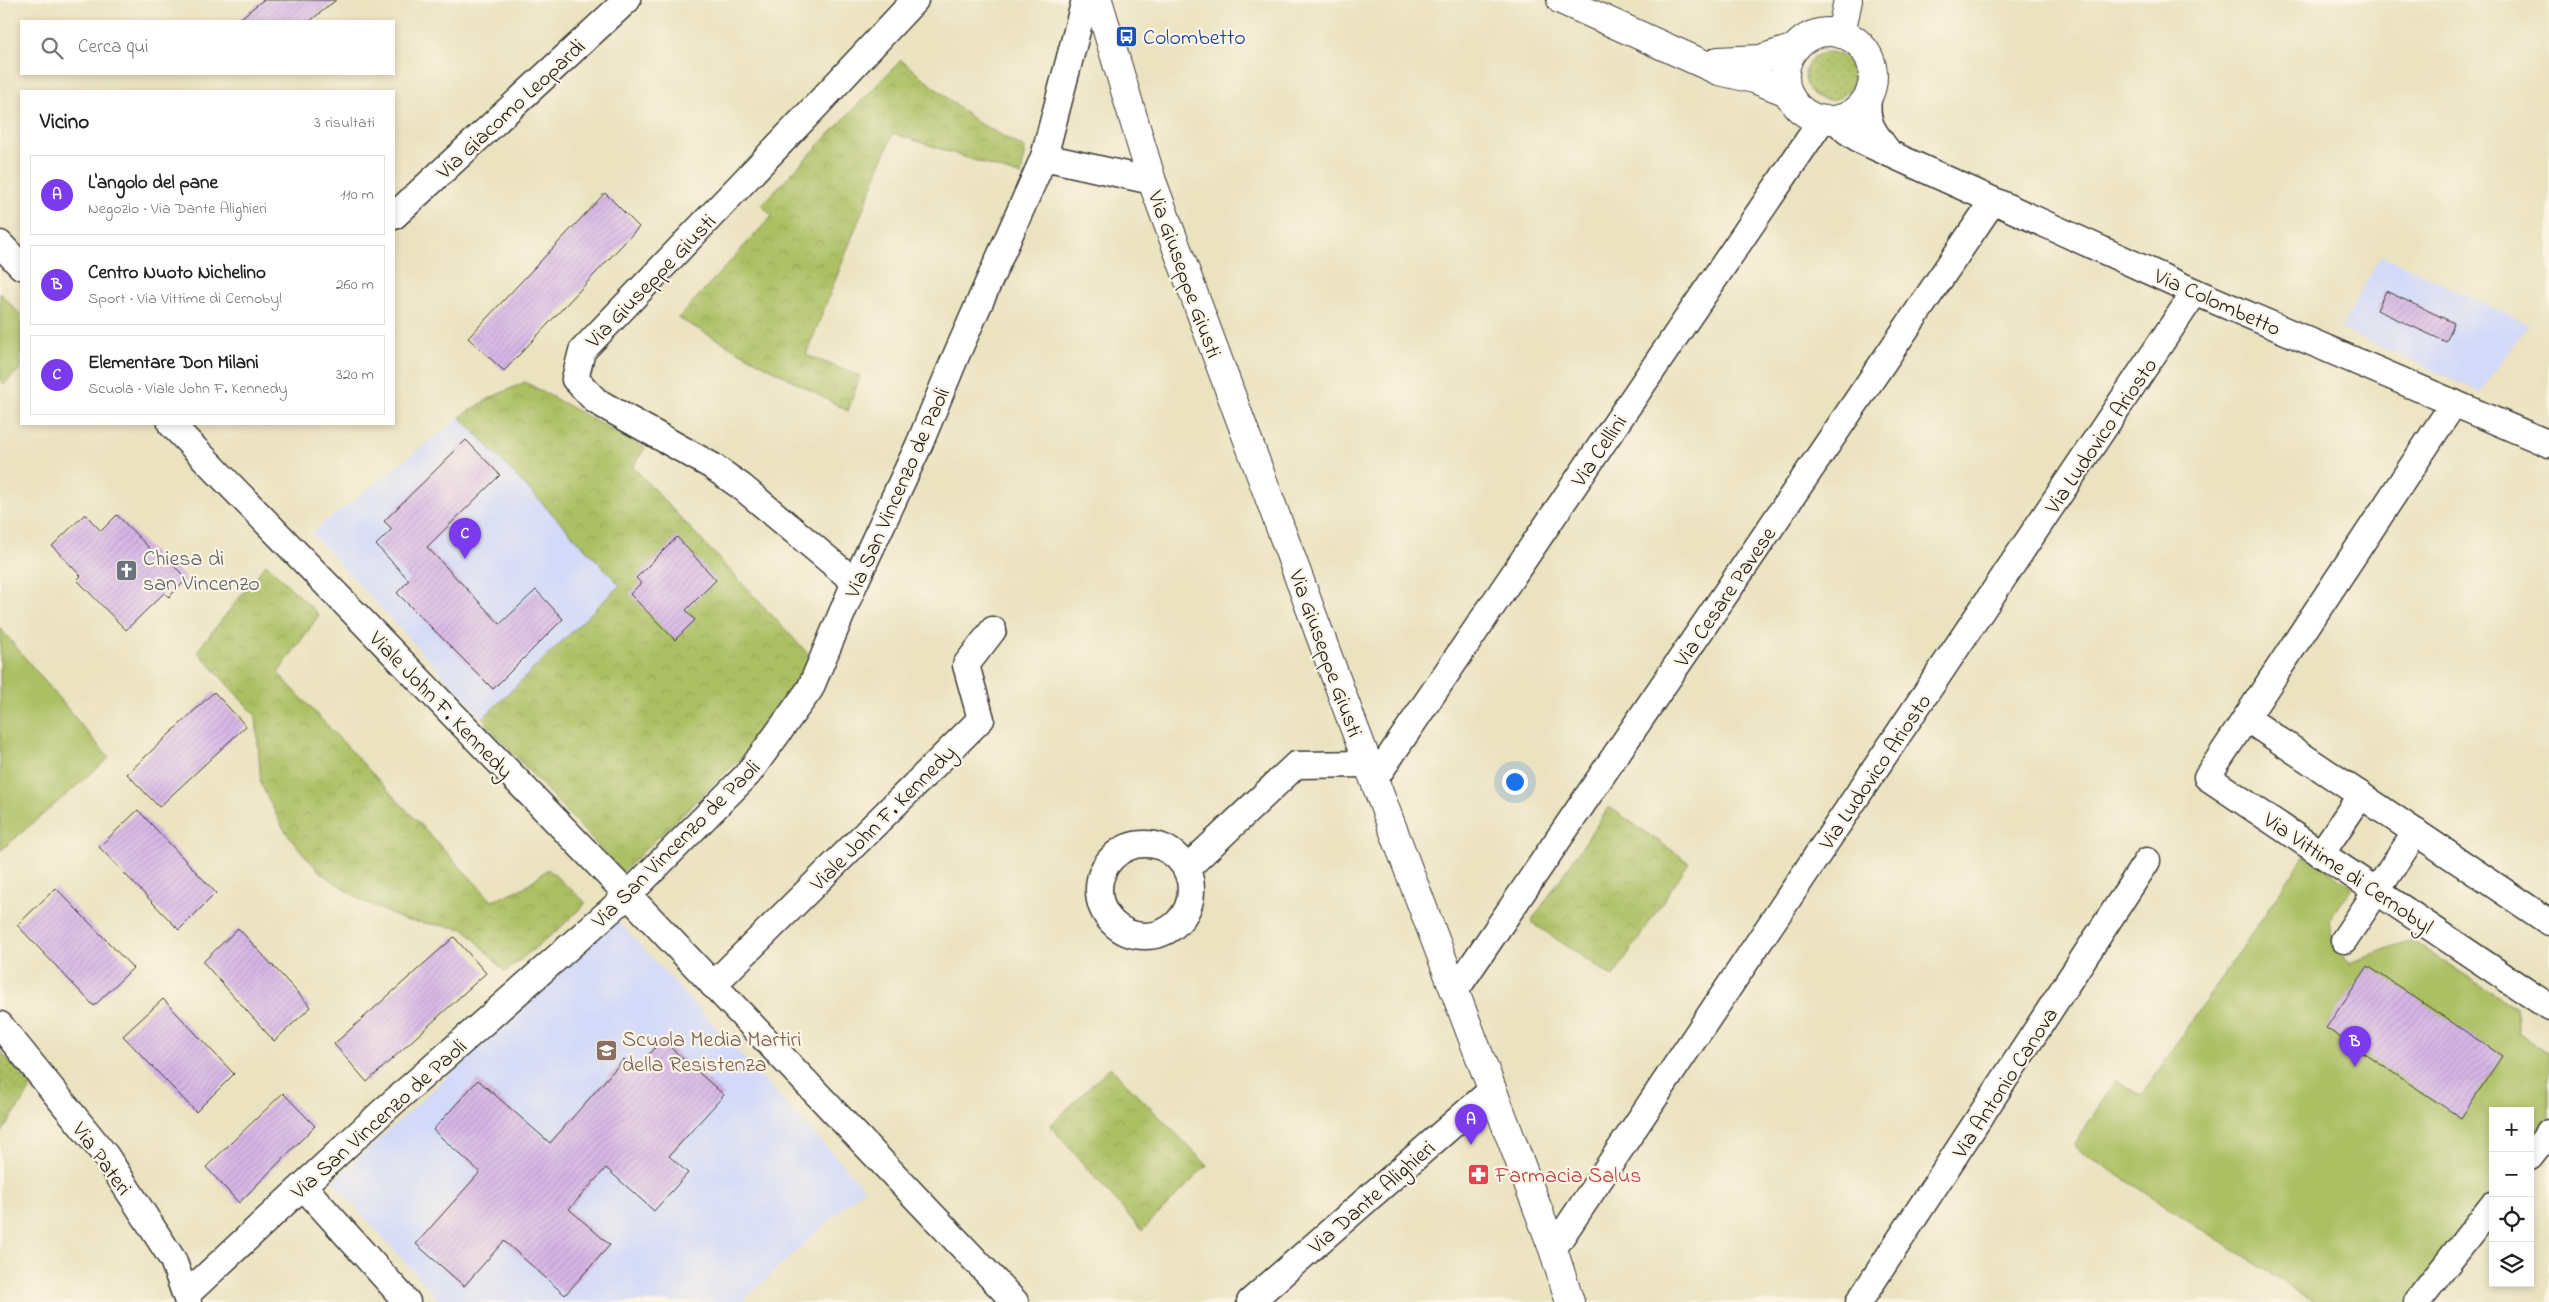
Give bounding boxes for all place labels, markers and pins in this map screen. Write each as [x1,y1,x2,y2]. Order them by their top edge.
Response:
place label: Colombetto [1143,23,1246,55]
bus stop icon: Colombetto [1115,24,1139,48]
pin: C [449,518,481,559]
place label: Chiesa di san Vincenzo [143,544,260,601]
church icon: Chiesa di san Vincenzo [115,558,139,582]
place label: Scuola Media Martiri della Resistenza [622,1025,801,1082]
pin: B [2339,1026,2371,1067]
school or university icon: Scuola Media Martiri della Resistenza [594,1039,618,1063]
pin: A [1455,1104,1487,1145]
place label: Farmacia Salus [1494,1161,1641,1193]
pharmacy icon: Farmacia Salus [1467,1162,1491,1186]

